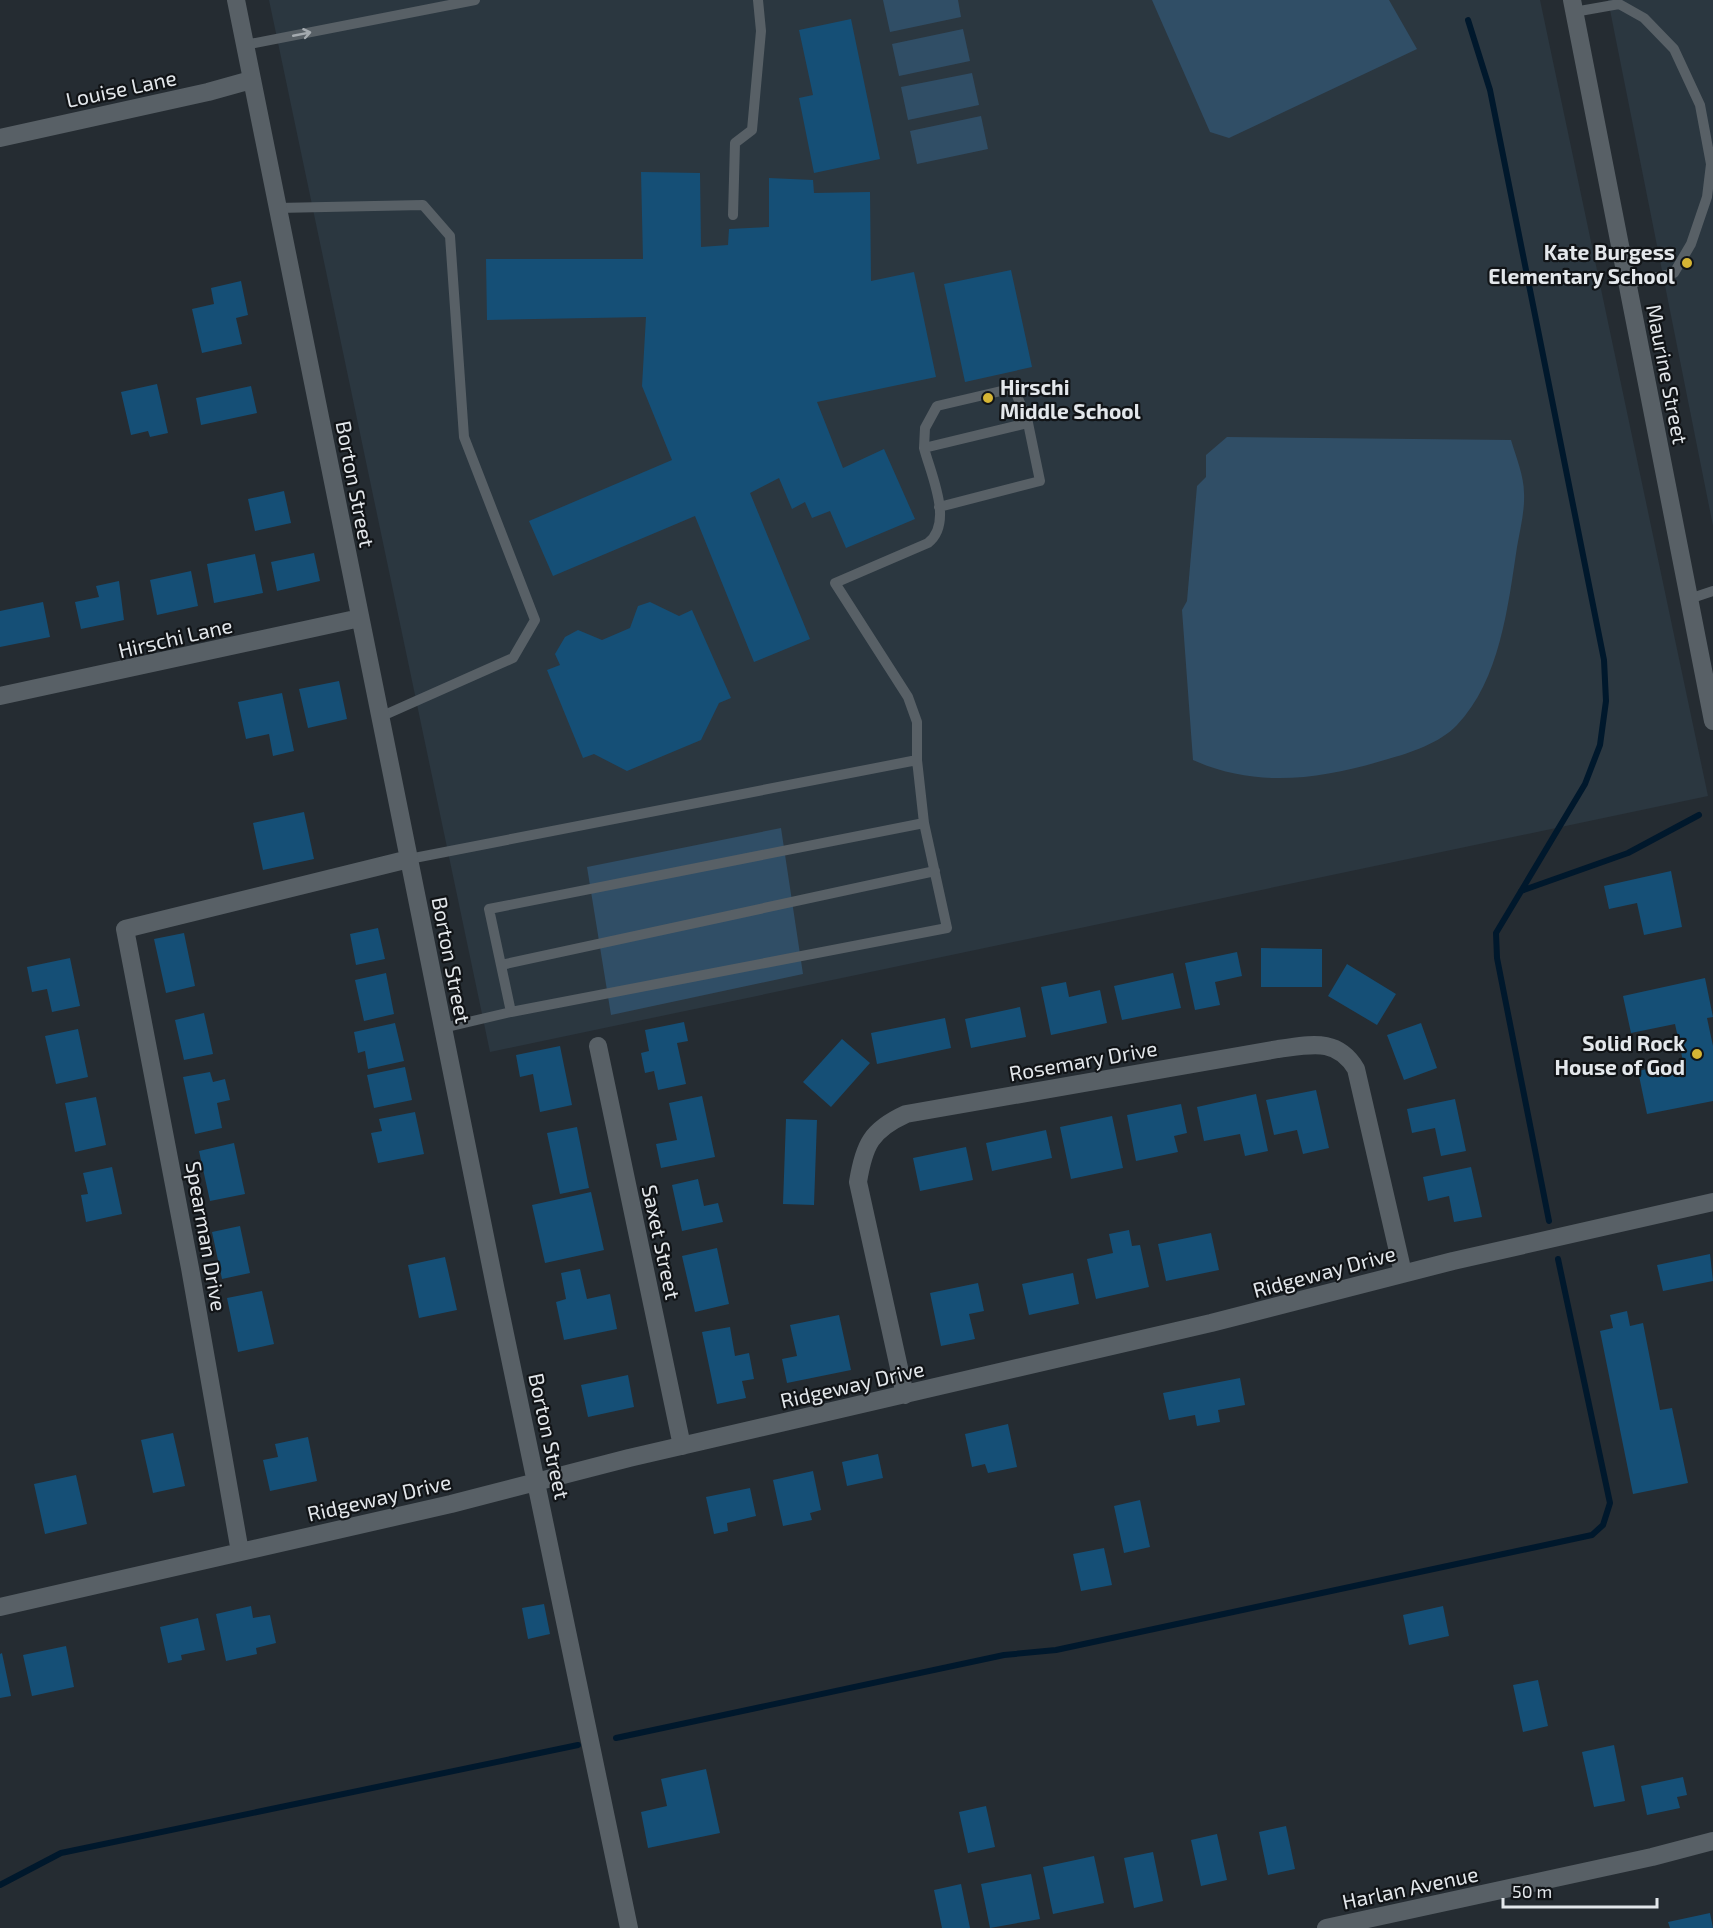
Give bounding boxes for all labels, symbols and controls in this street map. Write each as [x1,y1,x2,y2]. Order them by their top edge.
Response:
one-way arrow [292,28,311,39]
street label: Louise Lane [63,64,179,112]
place label: Kate Burgess Elementary School [1488,239,1675,289]
marker: Kate Burgess Elementary School [1680,256,1694,270]
street label: Maurine Street [1642,302,1694,446]
place label: Hirschi Middle School [1000,374,1141,423]
marker: Hirschi Middle School [981,391,995,405]
street label: Borton Street [331,419,381,549]
street label: Hirschi Lane [115,612,235,662]
street label: Borton Street [427,895,477,1025]
place label: Solid Rock House of God [1555,1030,1685,1079]
street label: Rosemary Drive [1007,1035,1159,1085]
marker: Solid Rock House of God [1690,1047,1704,1061]
street label: Spearman Drive [182,1159,232,1313]
street label: Saxet Street [638,1182,686,1302]
street label: Ridgeway Drive [1250,1240,1398,1302]
street label: Ridgeway Drive [778,1355,926,1413]
street label: Borton Street [524,1371,576,1501]
street label: Ridgeway Drive [305,1468,453,1526]
street label: Harlan Avenue [1340,1860,1480,1914]
scale bar [1503,1871,1658,1909]
text: 50 m [1512,1880,1552,1902]

